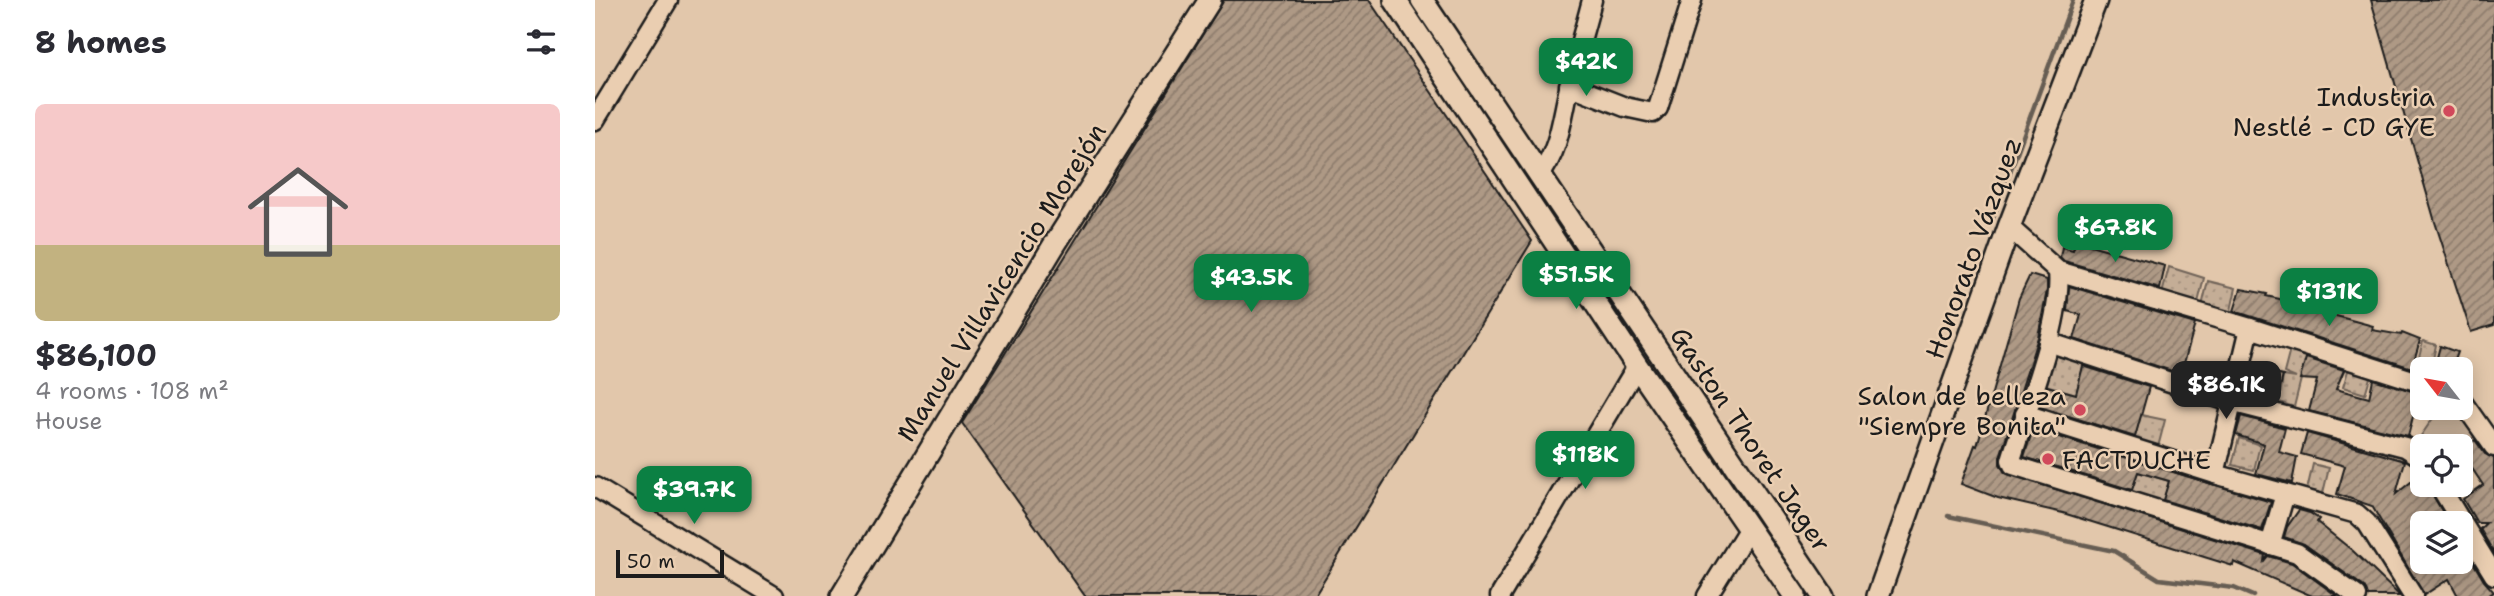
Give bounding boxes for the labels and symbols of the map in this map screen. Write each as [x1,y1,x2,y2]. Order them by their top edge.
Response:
pin: $42K [1545,38,1627,98]
place label: Industria Nestlé - CD GYE [2233,79,2435,144]
marker: Industria Nestlé - CD GYE [2441,103,2457,119]
street label: Manuel Villavicencio Morejón [888,116,1114,448]
street label: Honorato Vázquez [1917,132,2029,364]
pin: $67.8K [2058,204,2172,264]
pin: $51.5K [1519,252,1633,311]
pin: $43.5K [1194,254,1308,314]
pin: $131K [2280,268,2378,328]
street label: Gaston Thoret Jager [1663,320,1839,558]
north arrow [2410,357,2473,420]
pin: $86.1K [2169,362,2283,421]
place label: Salon de belleza "Siempre Bonita" [1858,378,2066,443]
marker: Salon de belleza "Siempre Bonita" [2072,402,2088,418]
pin: $118K [1536,432,1634,491]
place label: FACTDUCHE [2062,442,2211,477]
marker: FACTDUCHE [2040,451,2056,467]
pin: $39.7K [637,466,751,526]
scale bar [616,547,725,579]

